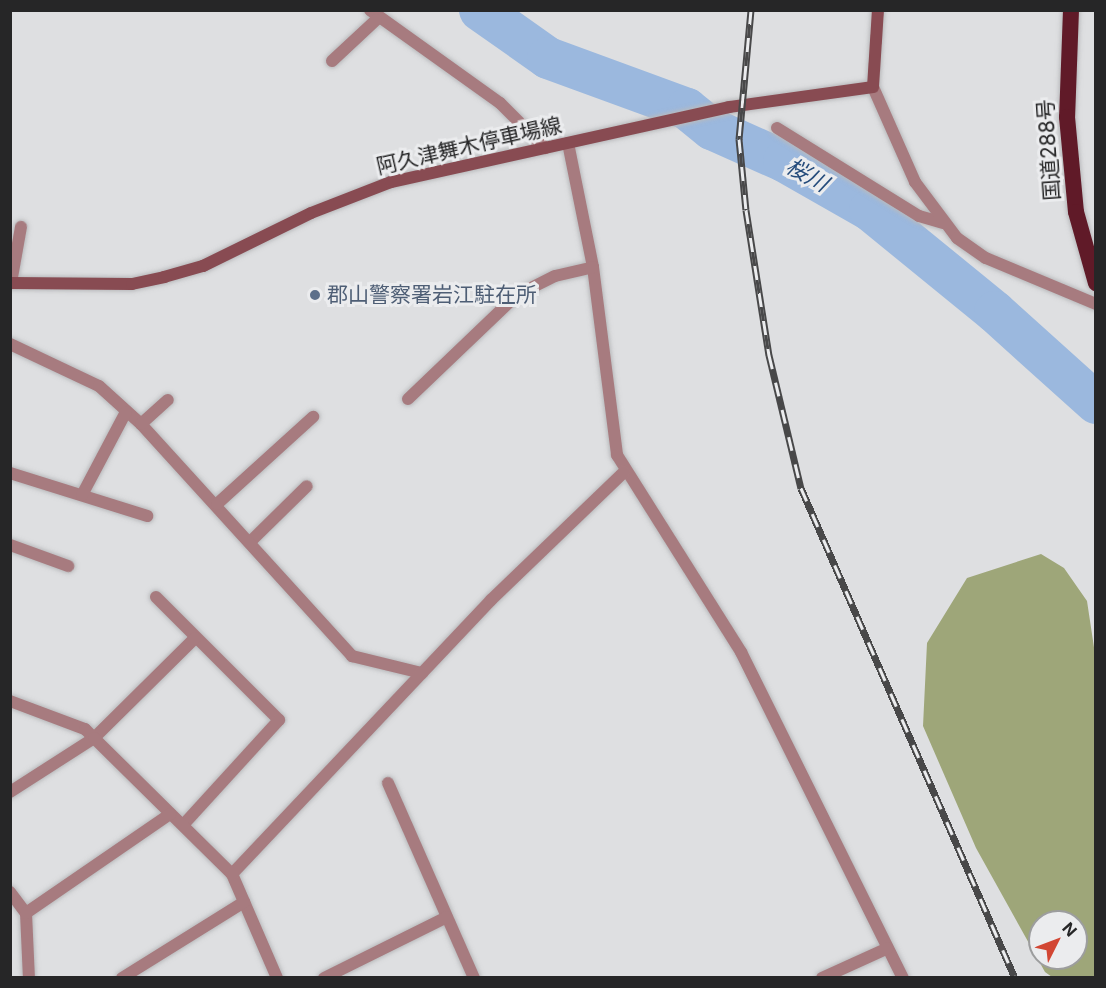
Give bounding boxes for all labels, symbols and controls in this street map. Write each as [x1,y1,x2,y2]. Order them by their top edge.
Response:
street label: 国道288号 [1033,98,1065,202]
street label: 阿久津舞木停車場線 [374,112,564,180]
water label: 桜川 [781,153,833,197]
place label: 郡山警察署岩江駐在所 [327,282,537,308]
marker: 郡山警察署岩江駐在所 [308,288,322,302]
north arrow [1028,910,1088,970]
text: N [1058,918,1081,941]

